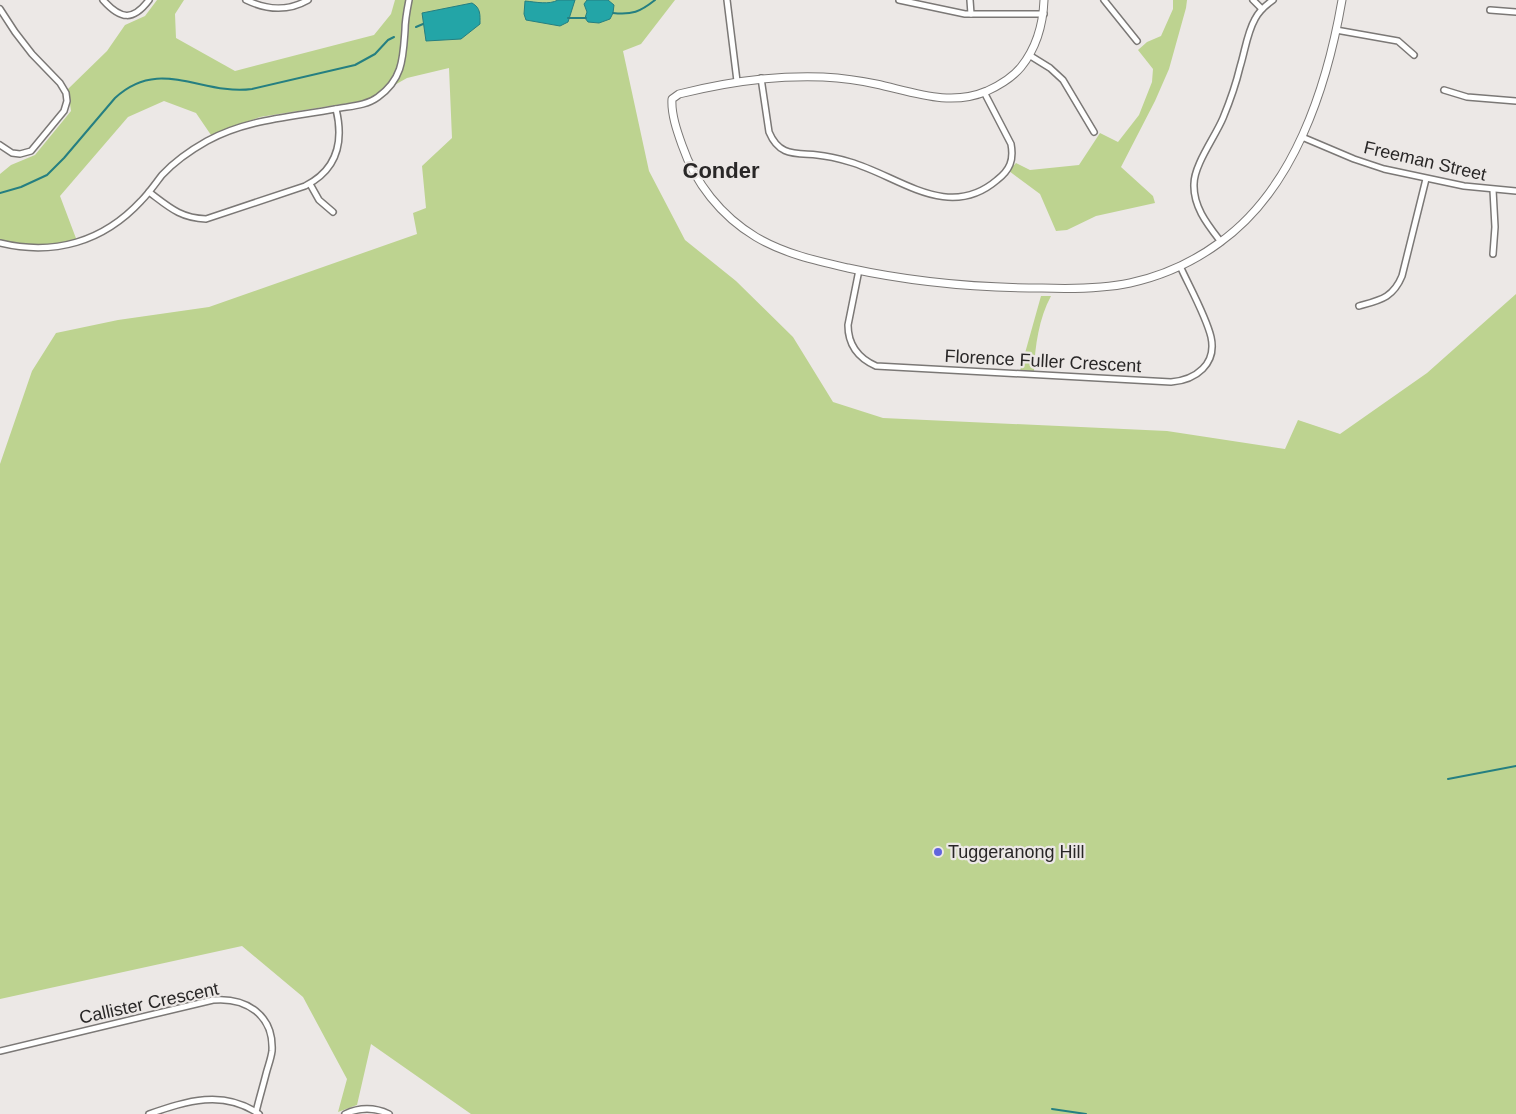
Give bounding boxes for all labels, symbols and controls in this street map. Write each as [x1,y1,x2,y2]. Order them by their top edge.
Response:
street label: Freeman Street [1362,137,1488,185]
district label: Conder [683,158,760,183]
street label: Florence Fuller Crescent [944,346,1142,376]
place label: Tuggeranong Hill [948,842,1084,862]
marker: Tuggeranong Hill [932,846,944,858]
street label: Callister Crescent [77,978,221,1028]

